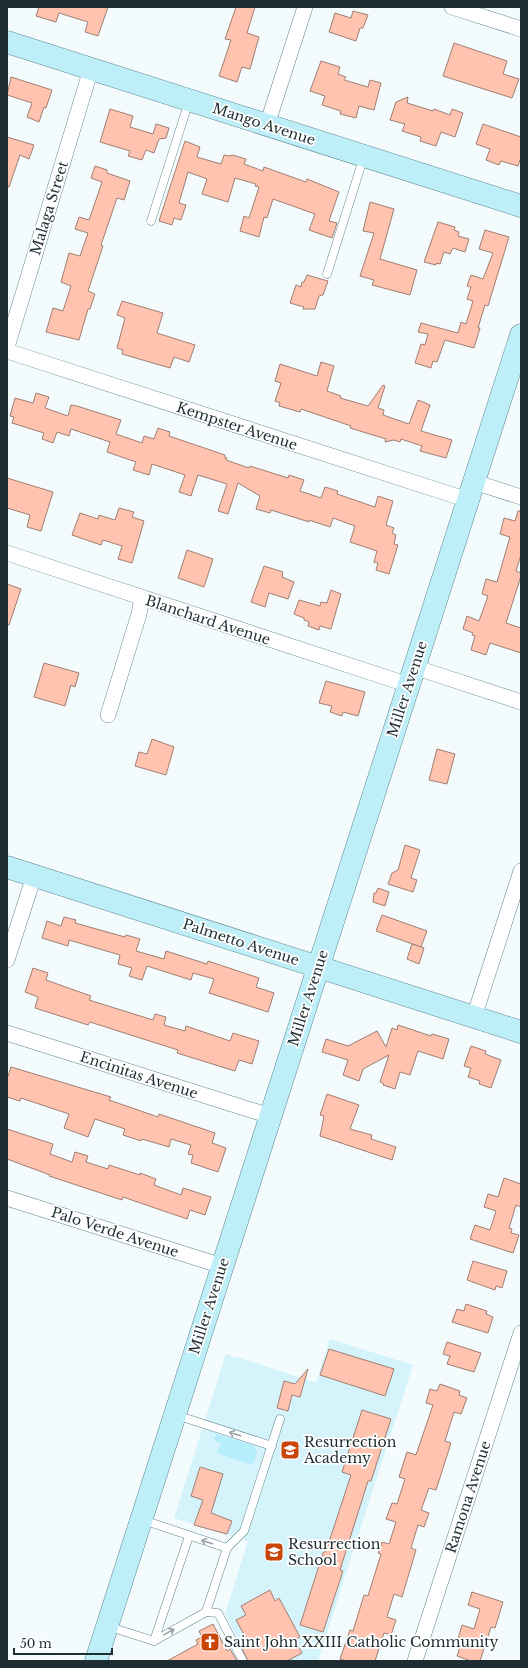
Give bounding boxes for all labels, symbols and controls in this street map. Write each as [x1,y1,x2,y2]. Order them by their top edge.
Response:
street label: Mango Avenue [210,99,318,149]
street label: Malaga Street [26,158,72,257]
street label: Kempster Avenue [174,398,300,454]
street label: Blanchard Avenue [143,591,273,649]
street label: Miller Avenue [383,639,431,739]
street label: Palmetto Avenue [181,915,301,969]
street label: Miller Avenue [284,948,332,1048]
street label: Encinitas Avenue [78,1047,200,1103]
street label: Palo Verde Avenue [49,1203,181,1261]
street label: Miller Avenue [185,1256,233,1356]
one-way arrow [228,1430,241,1437]
place label: Resurrection Academy [303,1433,397,1467]
school or university icon: Resurrection Academy [279,1439,301,1461]
street label: Ramona Avenue [441,1439,495,1555]
place label: Resurrection School [288,1535,381,1569]
one-way arrow [201,1538,214,1545]
school or university icon: Resurrection School [263,1541,285,1563]
one-way arrow [163,1628,175,1636]
scale bar [14,1630,112,1656]
church icon: Saint John XXIII Catholic Community [199,1631,221,1653]
place label: Saint John XXIII Catholic Community [224,1633,499,1651]
text: 50 m [20,1636,52,1651]

